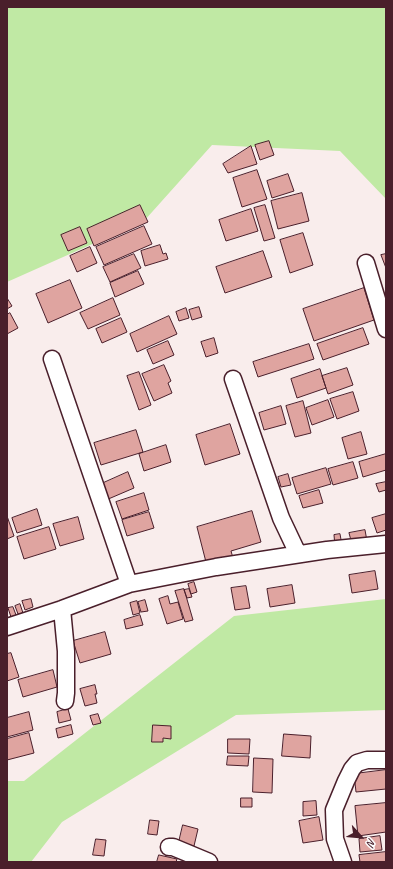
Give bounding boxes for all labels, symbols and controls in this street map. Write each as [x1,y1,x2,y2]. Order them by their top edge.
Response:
north arrow [341,817,381,857]
text: N [364,836,379,849]

